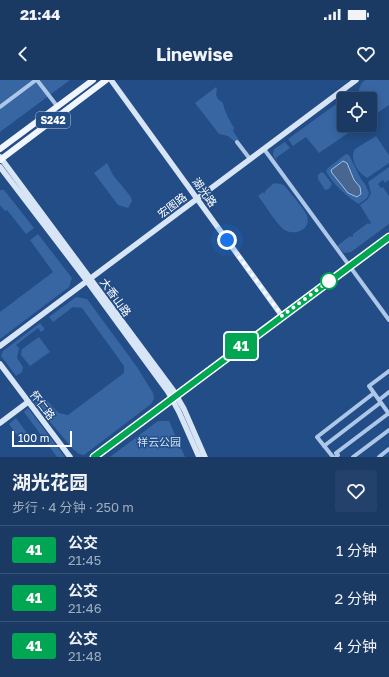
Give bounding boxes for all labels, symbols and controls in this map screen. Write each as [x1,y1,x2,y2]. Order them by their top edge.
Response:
text: 21:44 [20,5,60,23]
icon: back [12,43,34,65]
text: Linewise [156,43,233,65]
icon: heart [355,43,377,65]
map controls [337,92,377,132]
button: locate [337,92,377,132]
road number: S242 [36,112,70,128]
street label: 湖光路 [190,175,220,209]
street label: 宏图路 [155,190,189,220]
your location [217,230,237,250]
unlabelled marker [320,272,338,290]
street label: 大香山路 [98,275,134,319]
line badge: 41 [223,333,259,359]
text: 41 [233,337,249,354]
street label: 怀仁路 [28,388,58,422]
scale bar [12,429,72,448]
text: 100 m [18,431,49,444]
park label: 祥云公园 [137,435,181,448]
text: 湖光花园 [12,470,88,493]
button: heart [335,470,377,512]
text: 步行 · 4 分钟 · 250 m [12,499,134,515]
text: 公交 [68,533,98,551]
text: 41 [26,541,42,558]
text: 1 分钟 [336,541,377,559]
text: 21:45 [68,552,101,568]
text: 公交 [68,581,98,599]
text: 41 [26,589,42,606]
text: 2 分钟 [335,589,377,607]
text: 21:46 [68,600,102,616]
text: 公交 [68,629,98,647]
text: 41 [26,637,42,654]
text: 4 分钟 [334,637,377,655]
text: 21:48 [68,648,102,664]

